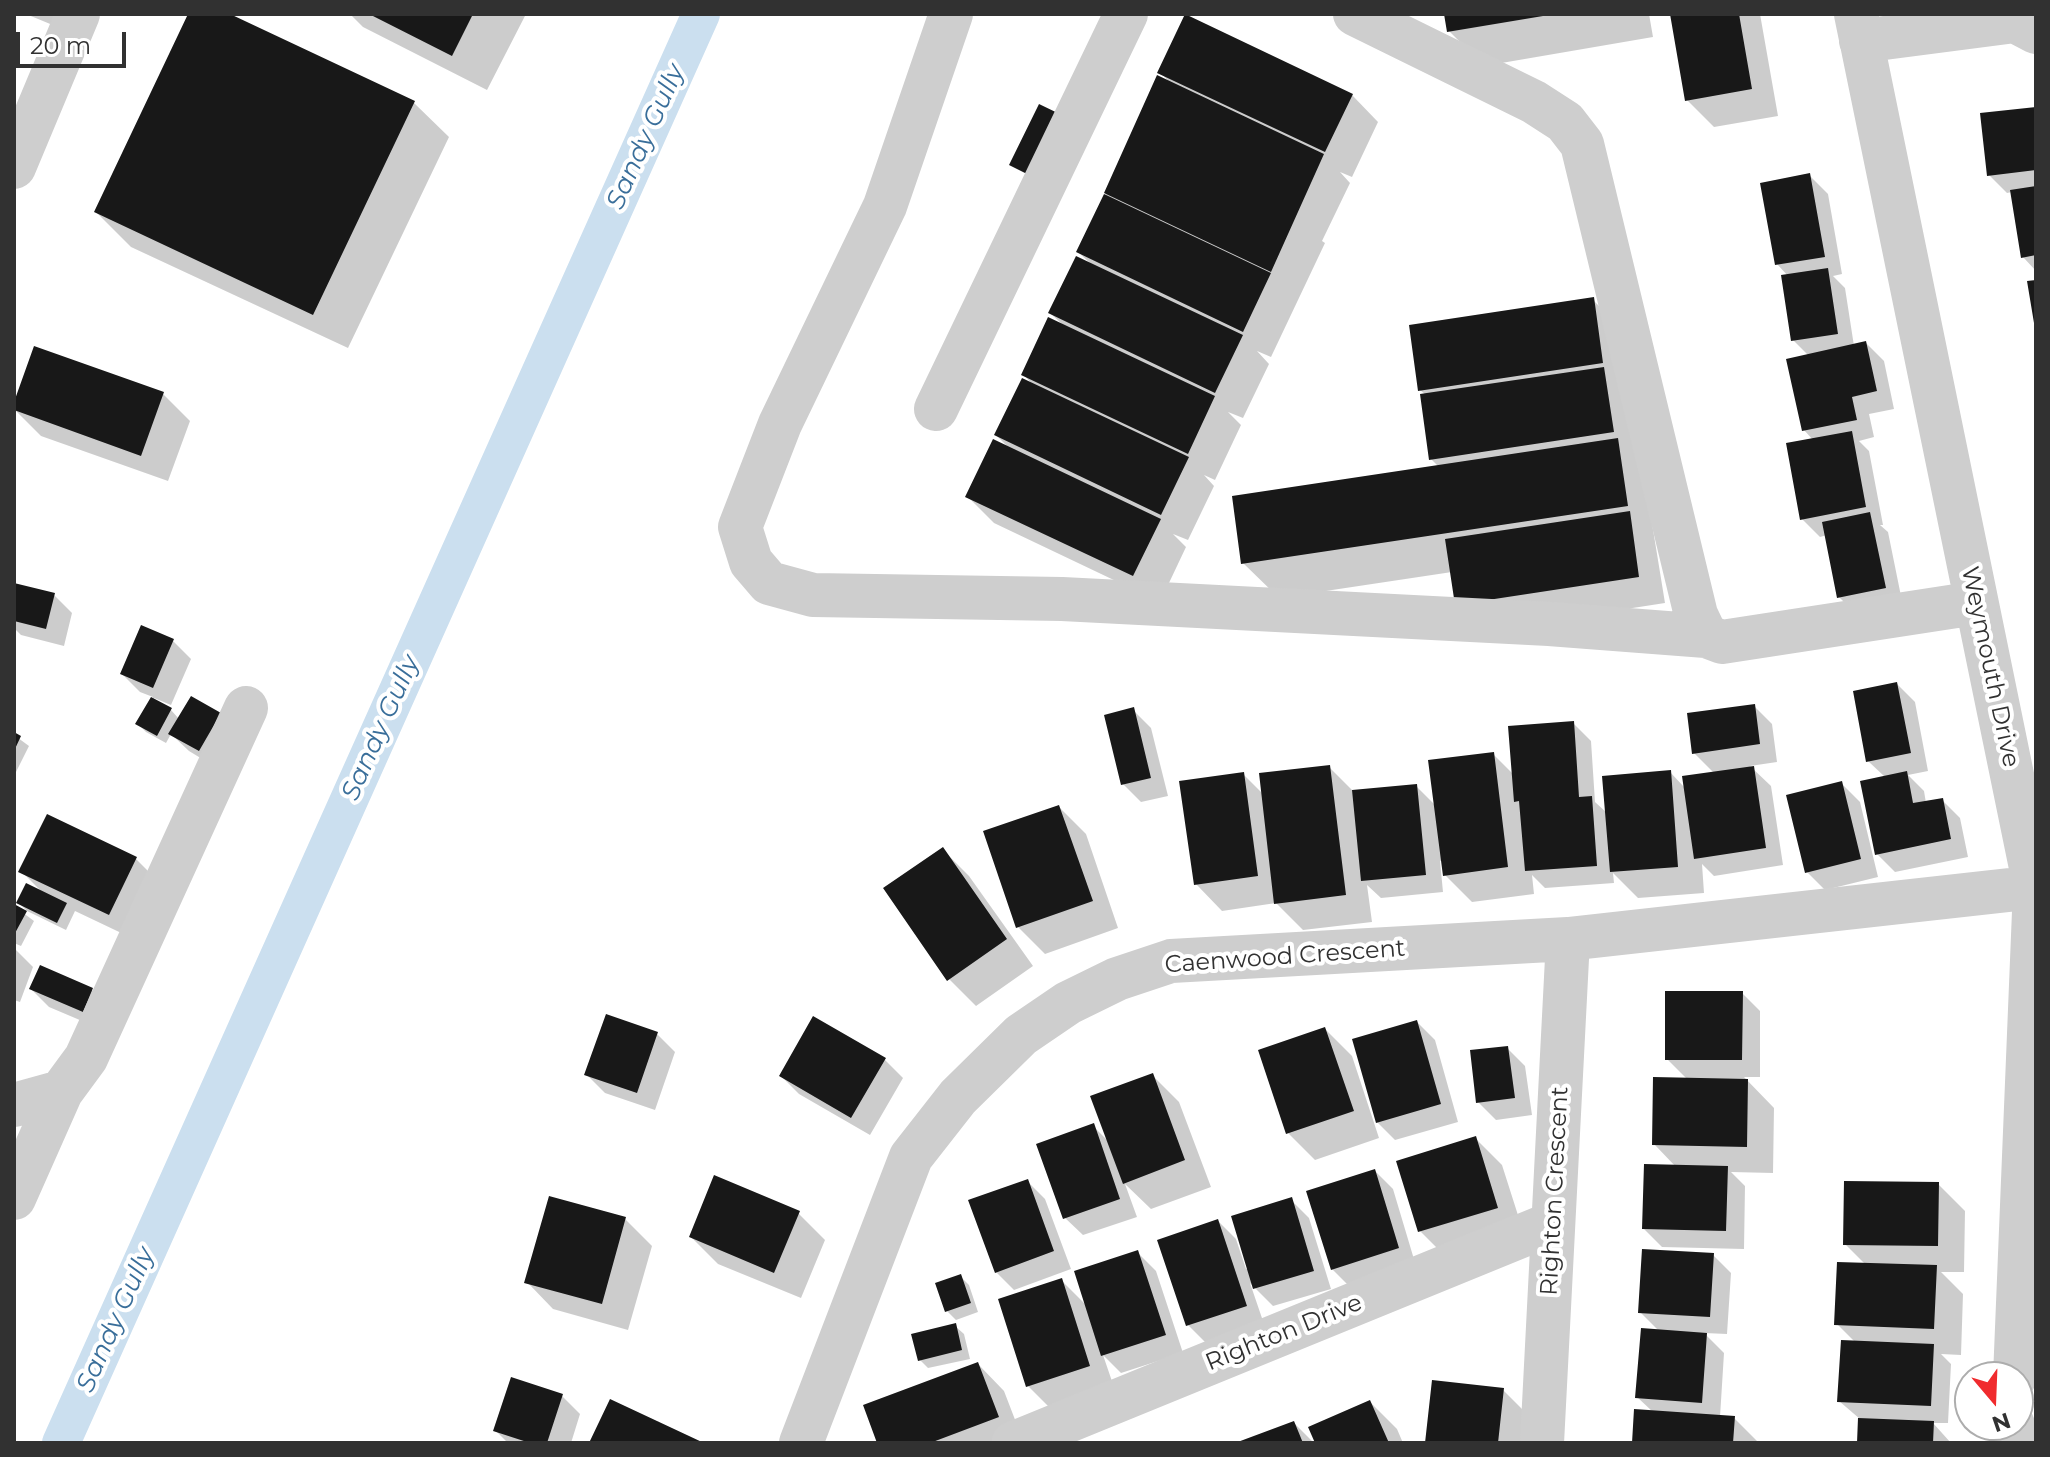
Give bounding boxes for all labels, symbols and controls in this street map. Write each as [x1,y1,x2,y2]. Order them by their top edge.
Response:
scale bar [20,16,130,66]
text: 20 m [30,31,91,60]
water label: Sandy Gully [600,60,692,214]
street label: Weymouth Drive [1955,564,2025,770]
water label: Sandy Gully [335,651,427,805]
street label: Caenwood Crescent [1164,934,1406,980]
street label: Righton Crescent [1535,1086,1575,1296]
water label: Sandy Gully [70,1243,162,1397]
street label: Righton Drive [1202,1289,1366,1377]
north arrow [1954,1361,2034,1441]
text: N [1989,1407,2014,1438]

